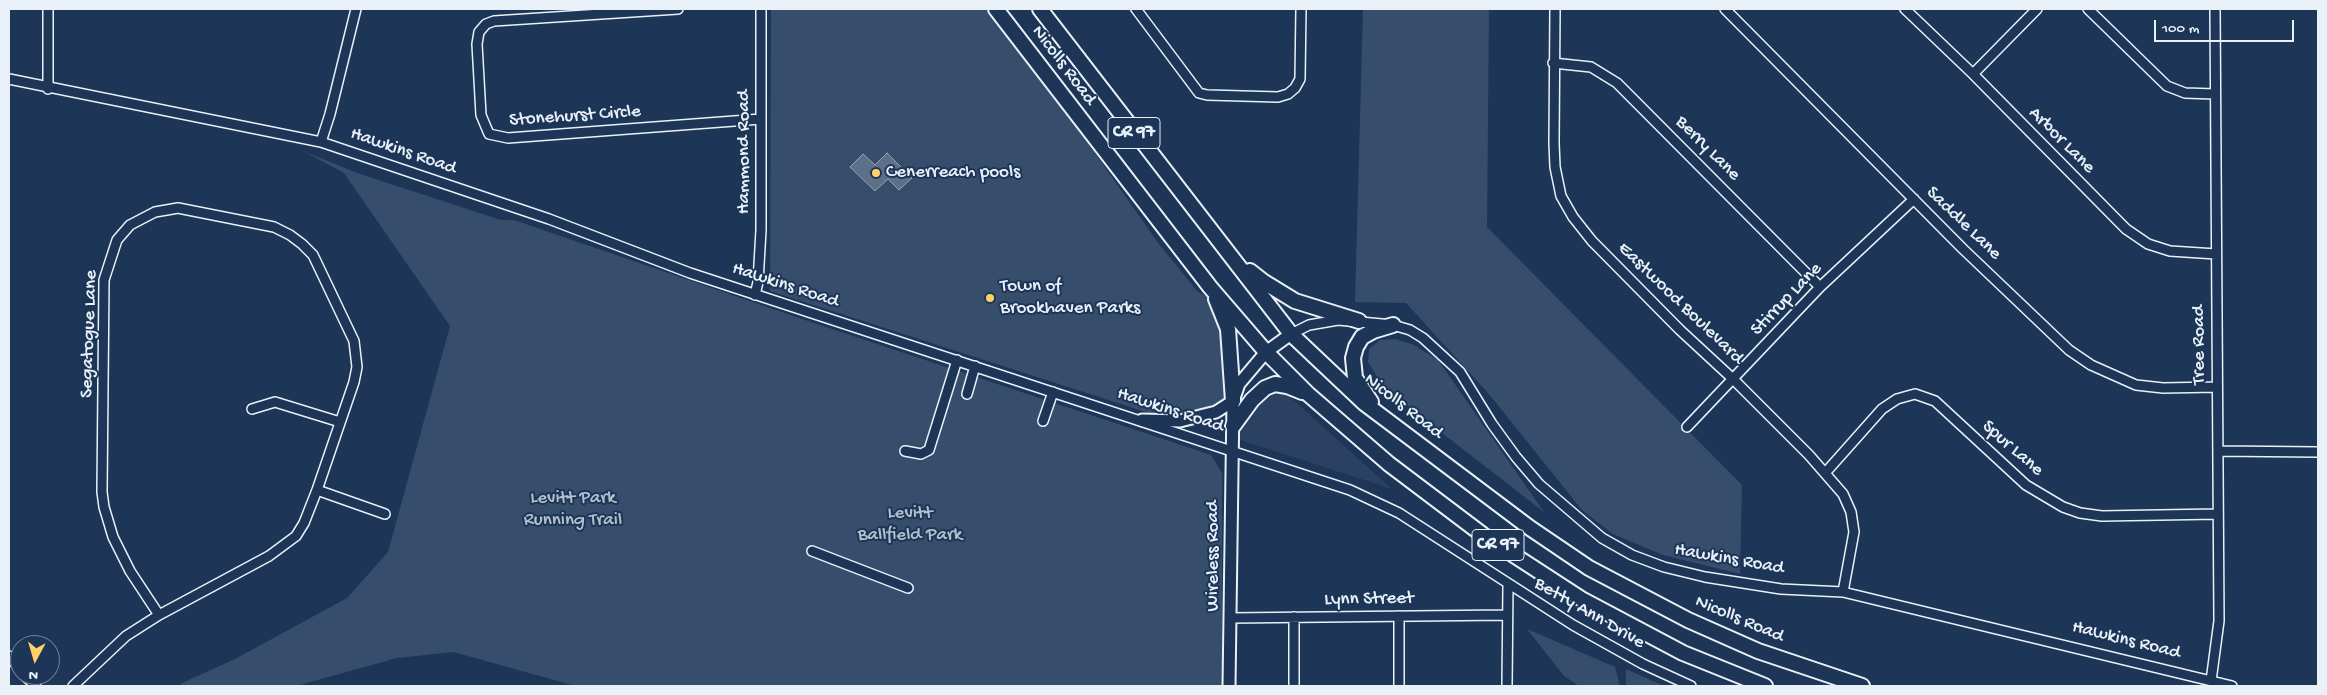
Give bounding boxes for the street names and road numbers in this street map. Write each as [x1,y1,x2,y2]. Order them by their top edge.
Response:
street label: Nicolls Road [1026,22,1100,110]
street label: Hammond Road [734,90,756,214]
street label: Stonehurst Circle [508,101,642,133]
street label: Arbor Lane [2023,103,2099,179]
street label: Berry Lane [1670,112,1744,186]
road number: CR 97 [1108,118,1160,148]
street label: Hawkins Road [347,123,459,181]
street label: Saddle Lane [1920,182,2006,266]
street label: Eastwood Boulevard [1612,238,1748,370]
street label: Hawkins Road [729,258,841,314]
street label: Stirrup Lane [1746,259,1828,341]
street label: Segatogue Lane [76,270,104,398]
street label: Tree Road [2189,305,2211,385]
street label: Nicolls Road [1359,369,1447,445]
street label: Hawkins Road [1114,383,1226,439]
street label: Spur Lane [1976,416,2048,482]
street label: Wireless Road [1203,501,1225,611]
road number: CR 97 [1472,530,1524,560]
street label: Hawkins Road [1672,539,1786,581]
street label: Betty Ann Drive [1530,573,1648,655]
street label: Lynn Street [1324,588,1414,612]
street label: Nicolls Road [1691,591,1787,649]
street label: Hawkins Road [2070,617,2182,665]

